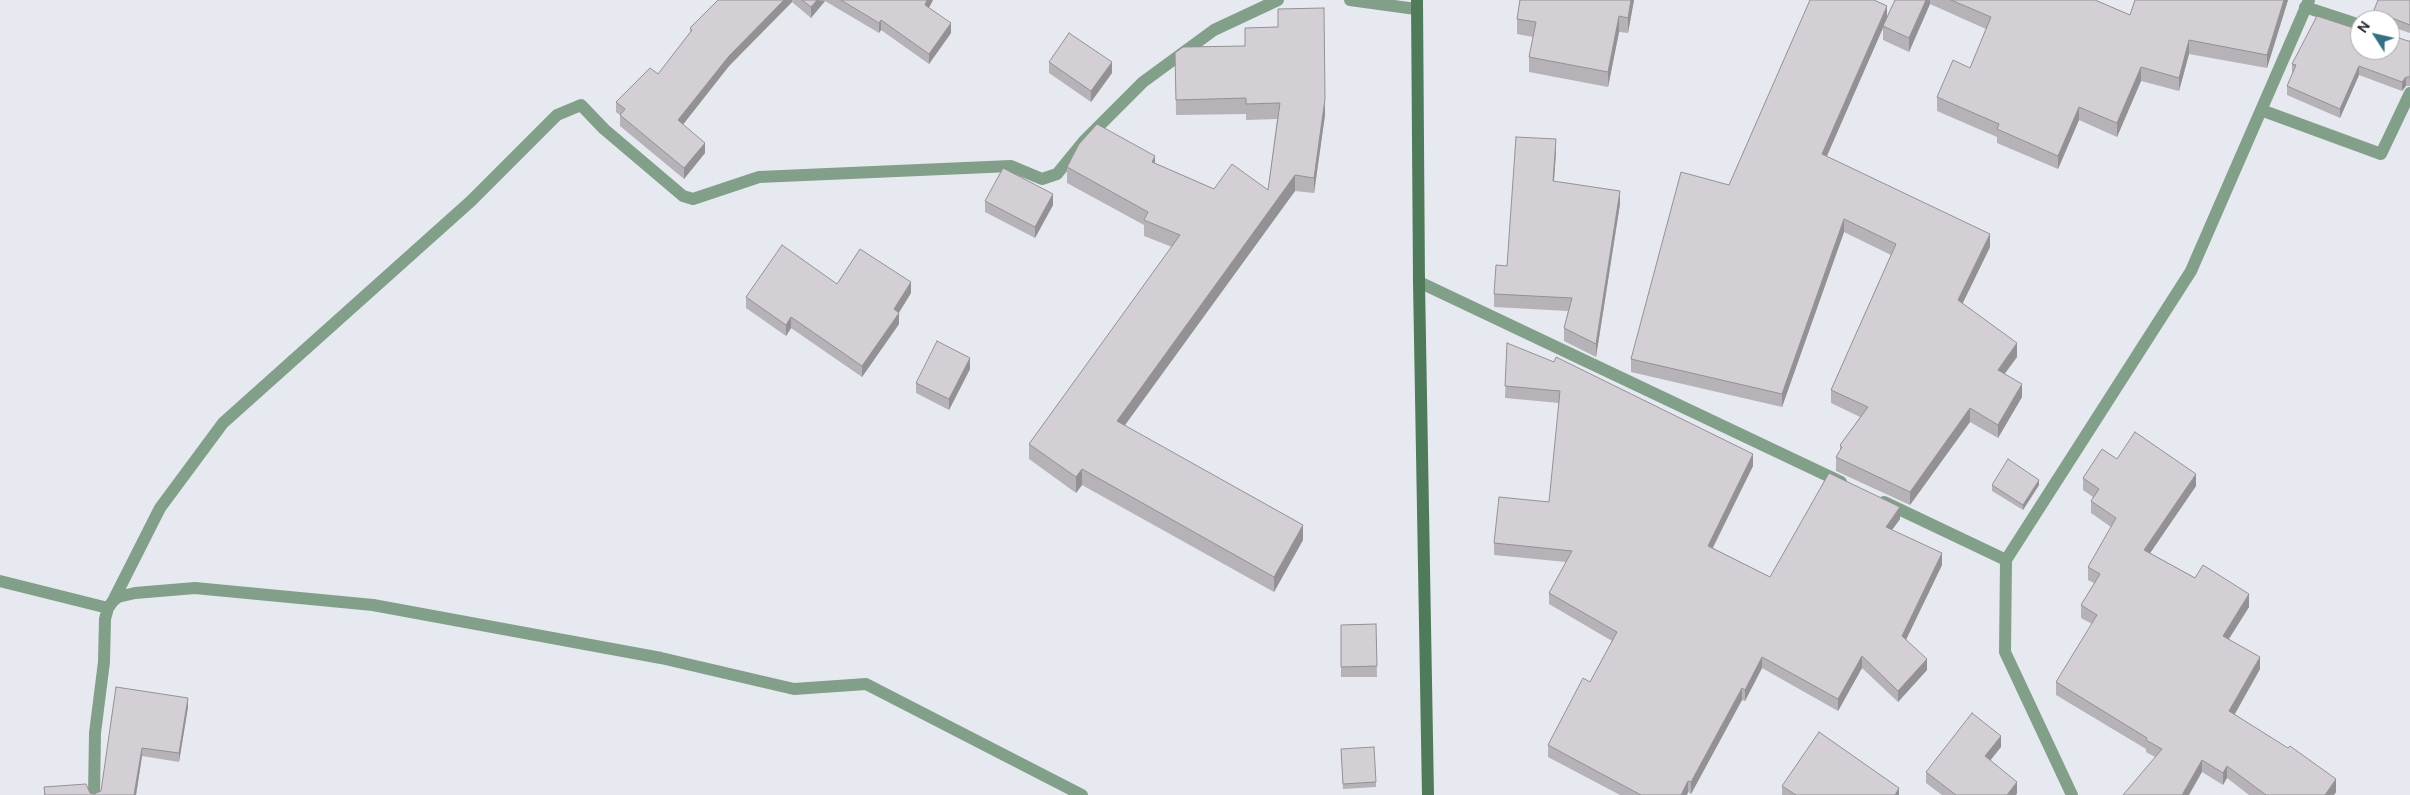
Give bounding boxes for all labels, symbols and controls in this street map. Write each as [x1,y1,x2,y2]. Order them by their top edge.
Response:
north arrow [2350,10,2400,60]
text: N [2353,18,2374,36]

